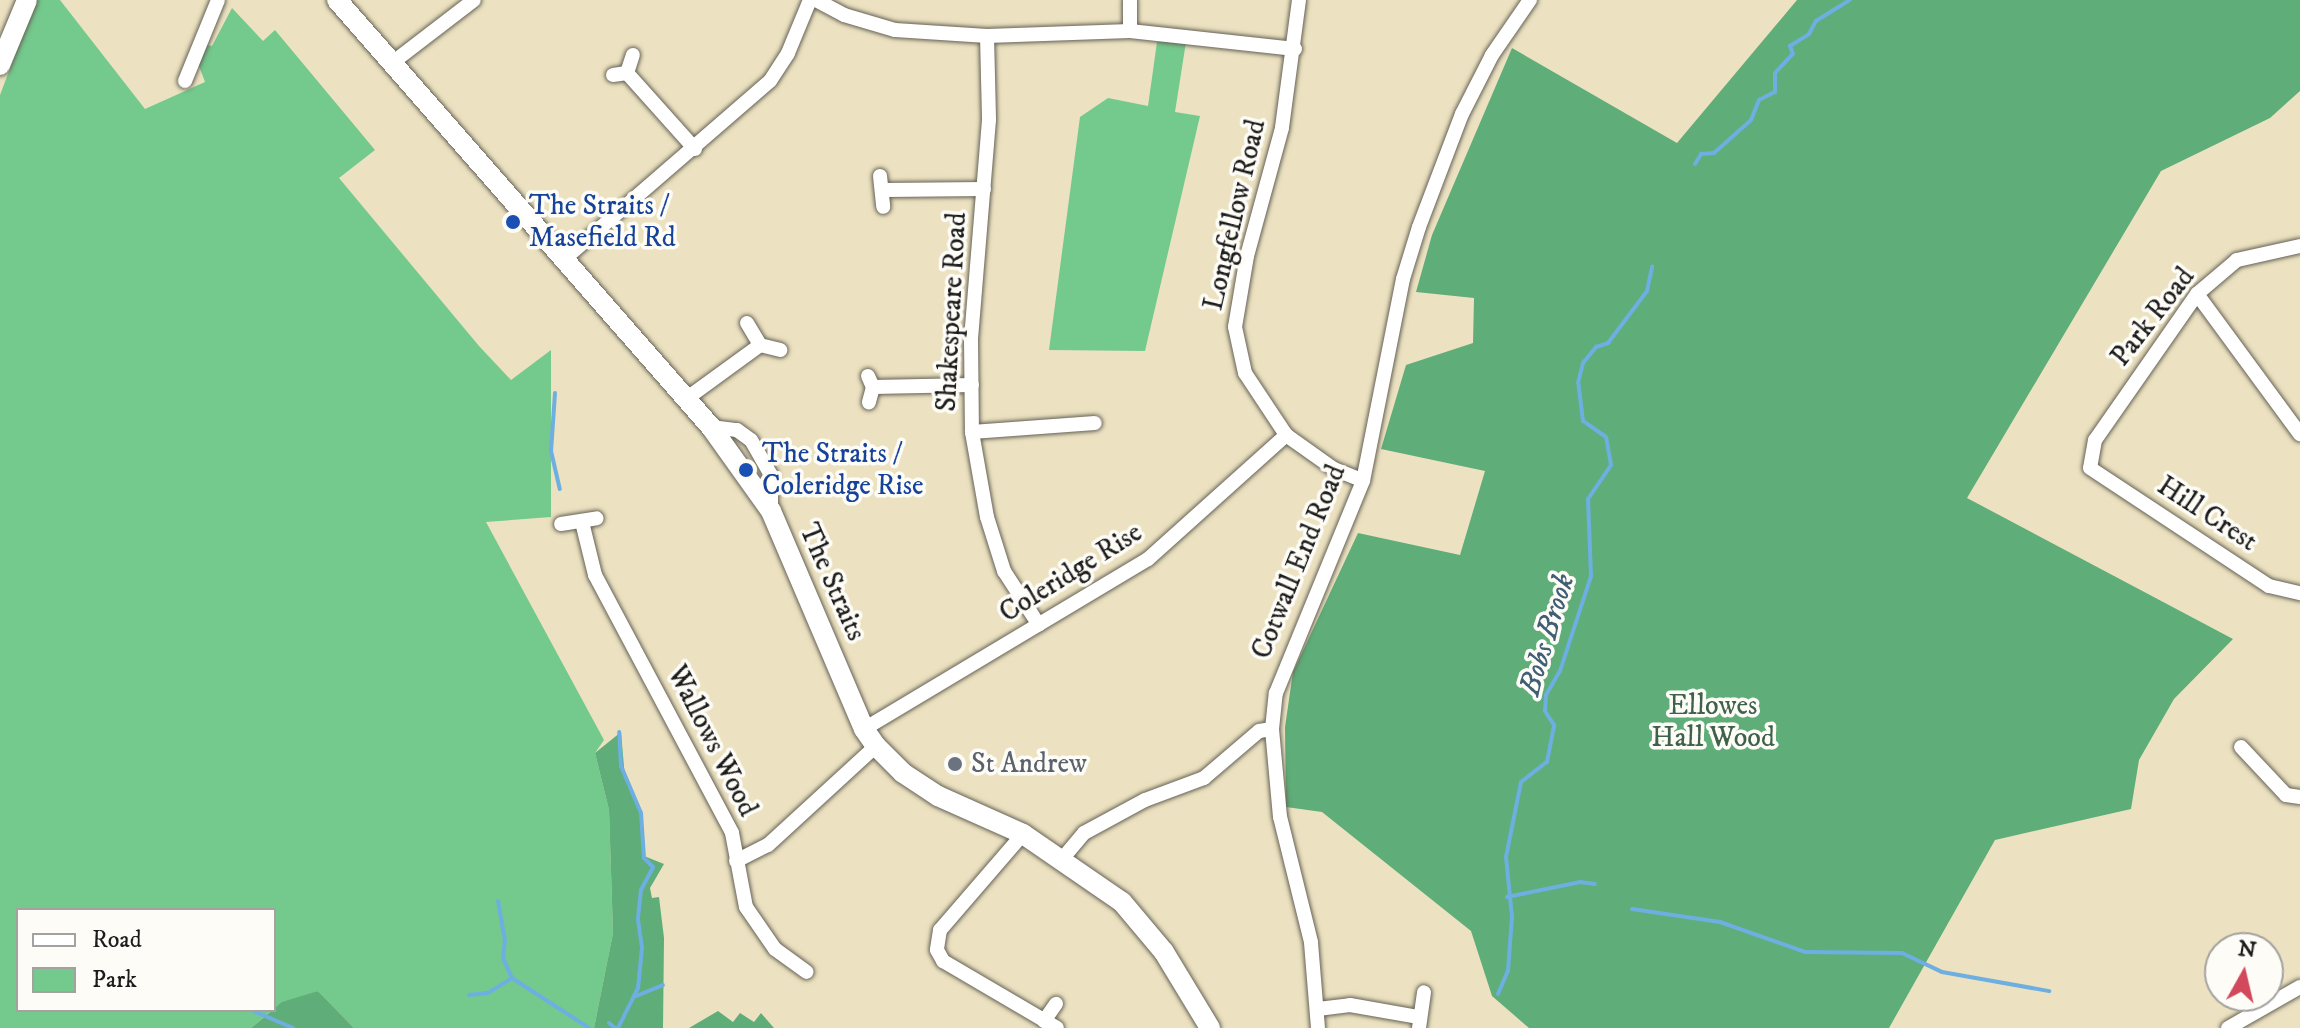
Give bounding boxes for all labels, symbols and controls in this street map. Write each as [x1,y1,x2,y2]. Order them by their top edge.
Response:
street label: Longfellow Road [1197,116,1273,314]
place label: The Straits / Masefield Rd [529,189,676,255]
street label: Shakespeare Road [930,212,974,412]
marker: The Straits / Masefield Rd [504,213,522,231]
street label: Park Road [2104,261,2202,373]
place label: The Straits / Coleridge Rise [762,437,924,503]
street label: Cotwall End Road [1245,460,1353,664]
marker: The Straits / Coleridge Rise [737,461,755,479]
street label: Hill Crest [2151,469,2263,559]
street label: Coleridge Rise [994,516,1148,630]
street label: The Straits [791,518,873,646]
water label: Bobs Brook [1513,570,1583,700]
street label: Wallows Wood [660,660,764,822]
park label: Ellowes Hall Wood [1651,689,1775,755]
place label: St Andrew [971,747,1087,781]
marker: St Andrew [946,755,964,773]
legend [16,908,276,1012]
text: Road [92,925,142,955]
north arrow [2204,932,2284,1012]
text: N [2236,935,2258,964]
text: Park [92,965,137,995]

